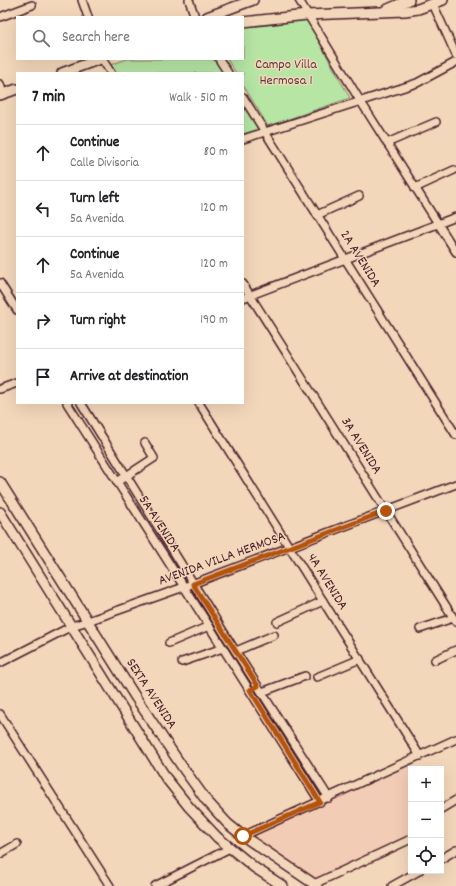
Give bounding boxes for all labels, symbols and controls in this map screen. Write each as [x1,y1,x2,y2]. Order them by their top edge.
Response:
search box [16,16,244,60]
icon: search [30,27,52,49]
text: Search here [62,27,130,49]
park label: Campo Villa Hermosa 1 [255,55,317,91]
text: 7 min [32,86,65,110]
text: Walk · 510 m [169,89,228,108]
text: Continue [70,132,119,154]
icon: ahead [32,142,54,164]
text: 80 m [204,143,228,162]
text: Calle Divisoria [70,154,139,173]
text: Turn left [70,188,119,210]
icon: left [32,198,54,220]
text: 120 m [200,199,228,218]
text: 5a Avenida [70,210,124,229]
street label: 2A AVENIDA [335,227,386,292]
text: Continue [70,244,119,266]
icon: ahead [32,254,54,276]
text: 120 m [200,255,228,274]
text: 5a Avenida [70,266,124,285]
icon: right [32,310,54,332]
text: Turn right [70,310,126,332]
text: 190 m [200,311,228,330]
icon: arrive [32,366,54,388]
text: Arrive at destination [70,366,188,388]
street label: 3A AVENIDA [336,414,387,479]
street label: 5A AVENIDA [133,492,185,557]
route end [377,502,395,520]
street label: AVENIDA VILLA HERMOSA [156,527,289,591]
street label: 4A AVENIDA [302,550,352,615]
street label: SEXTA AVENIDA [121,655,182,734]
map controls [408,766,444,874]
button: + [408,766,444,802]
button: − [408,802,444,838]
route start [234,827,252,845]
button: locate [408,838,444,874]

